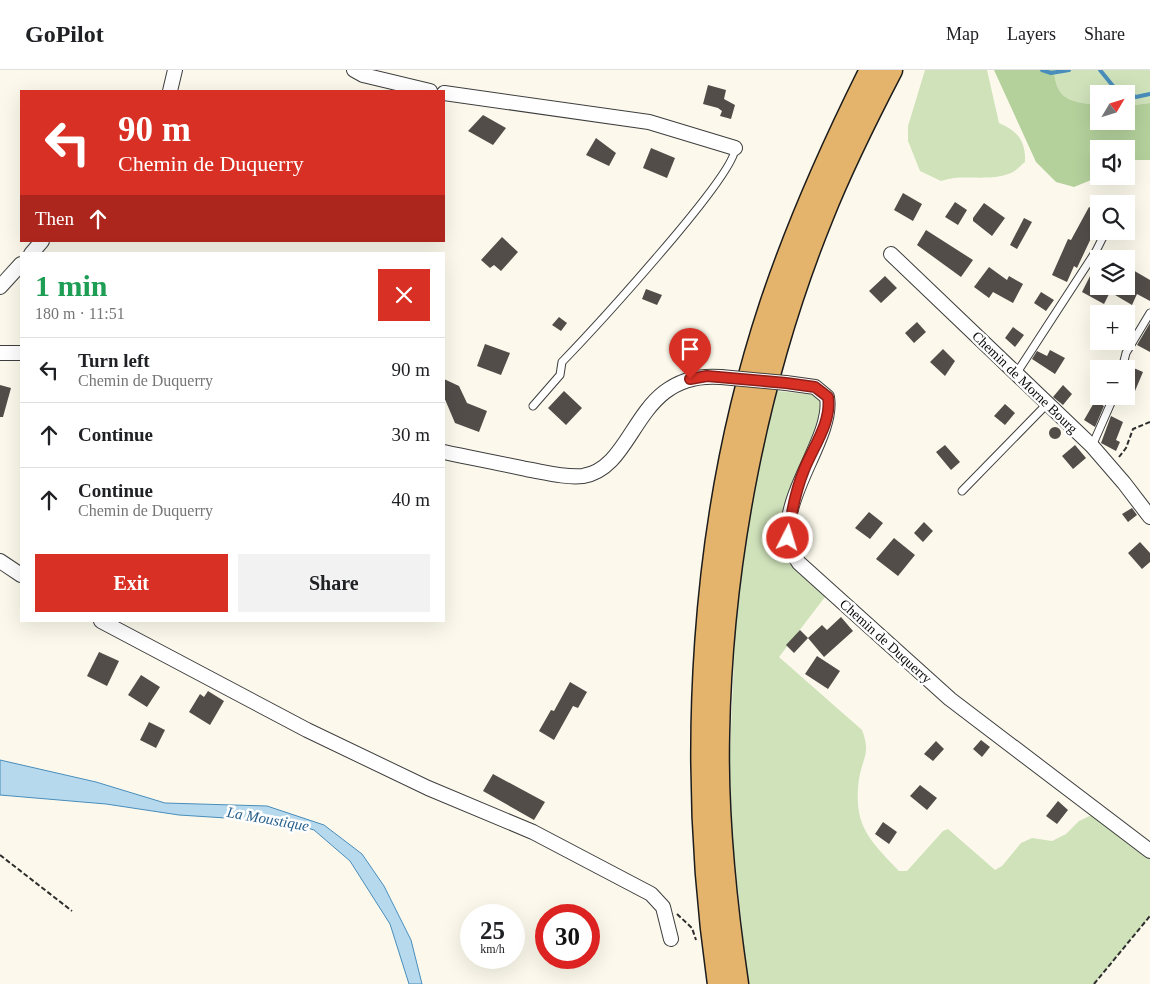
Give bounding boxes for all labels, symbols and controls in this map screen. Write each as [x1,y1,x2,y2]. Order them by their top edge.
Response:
text: GoPilot [25,21,104,47]
text: Map [946,24,979,44]
text: Layers [1007,24,1056,44]
text: Share [1084,24,1125,44]
north arrow [1090,85,1135,130]
map controls [1090,85,1135,405]
icon: left [35,110,100,175]
text: 90 m [118,110,191,149]
button: sound [1090,140,1135,185]
text: Chemin de Duquerry [118,151,304,176]
button: search [1090,195,1135,240]
icon: ahead [84,205,112,233]
text: Then [35,208,74,229]
button: layers [1090,250,1135,295]
text: 1 min [35,269,108,302]
button: close [378,269,430,321]
text: 180 m · 11:51 [35,305,125,322]
button: + [1090,305,1135,350]
pin [669,328,711,379]
street label: Chemin de Morne Bourg [969,328,1080,436]
icon: arrive [676,335,704,363]
text: Turn left [78,350,150,371]
icon: left [35,356,63,384]
text: 90 m [391,359,430,380]
button: − [1090,360,1135,405]
text: Chemin de Duquerry [78,372,213,389]
icon: ahead [35,421,63,449]
text: Continue [78,424,153,445]
text: 30 m [391,424,430,445]
text: Continue [78,480,153,501]
icon: ahead [35,486,63,514]
text: 40 m [391,489,430,510]
text: Chemin de Duquerry [78,502,213,519]
position arrow [761,511,813,563]
button: Exit [35,554,228,612]
button: Share [238,554,430,612]
street label: Chemin de Duquerry [837,596,935,686]
water label: La Moustique [225,804,311,834]
speed limit sign: 30 [535,904,600,969]
text: 25 [480,917,505,944]
text: km/h [480,942,505,956]

